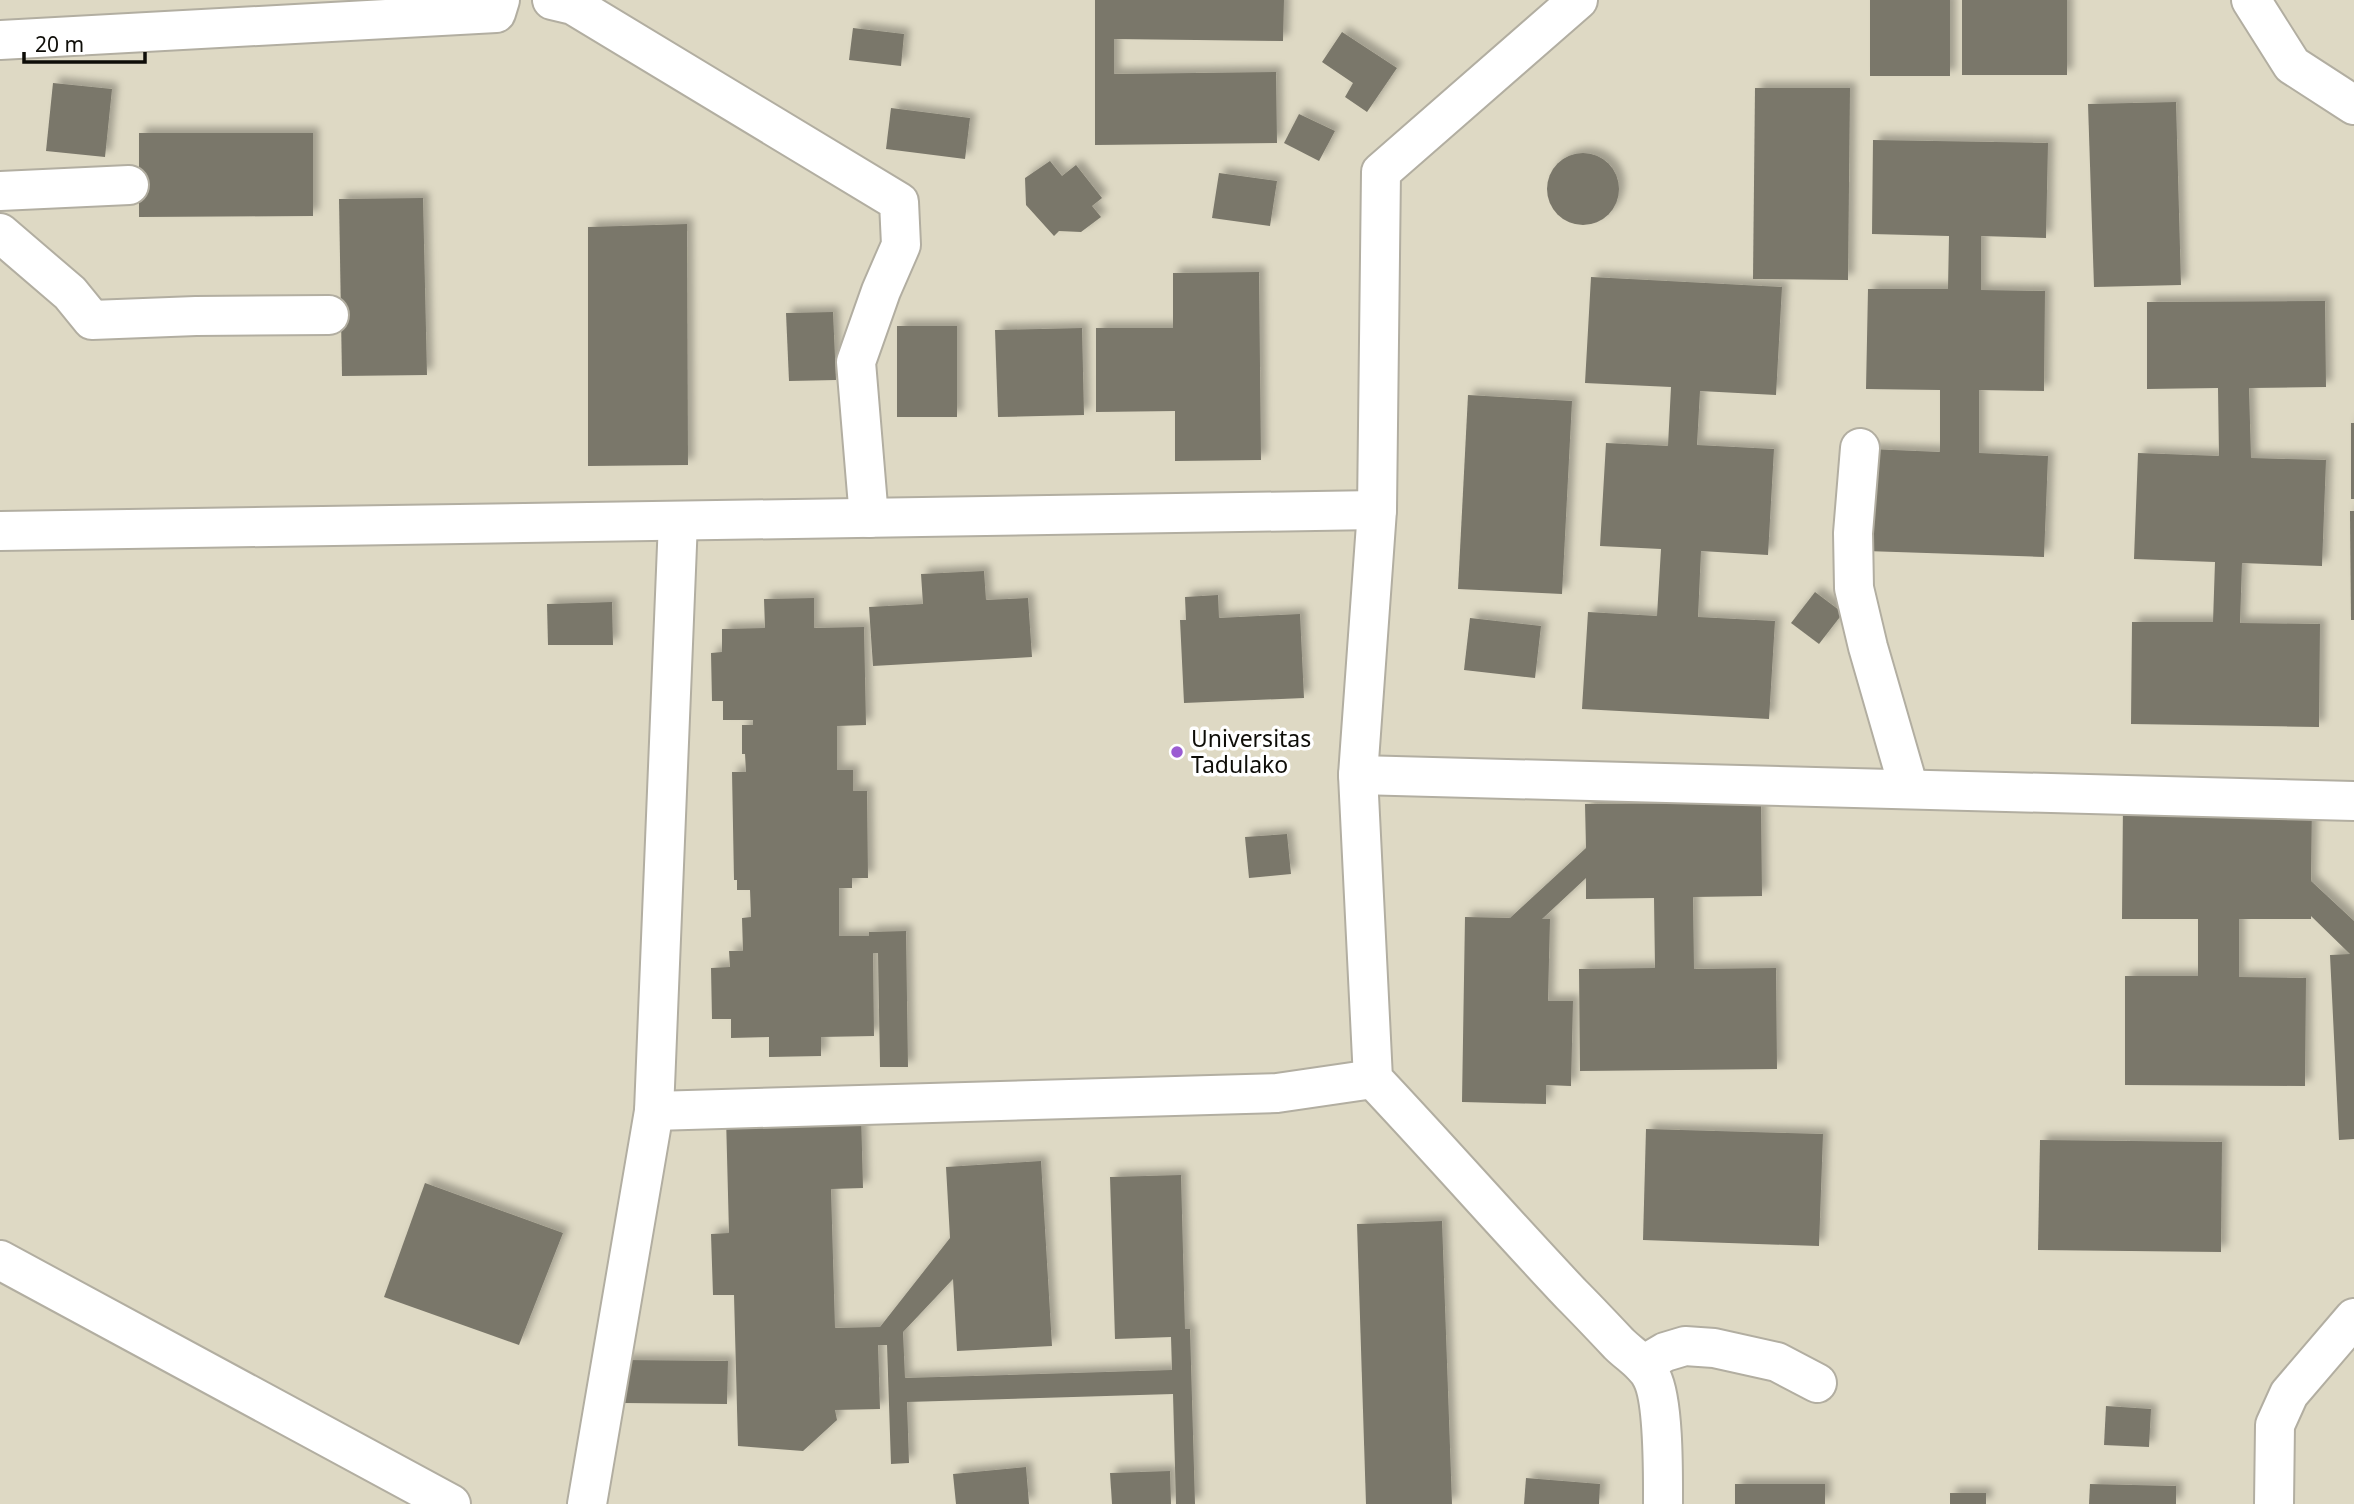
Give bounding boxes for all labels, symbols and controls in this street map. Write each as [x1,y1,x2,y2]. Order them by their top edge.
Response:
scale bar [24,21,145,65]
text: 20 m [35,30,84,58]
place label: Universitas Tadulako [1191,722,1311,780]
marker: Universitas Tadulako [1169,744,1185,760]

